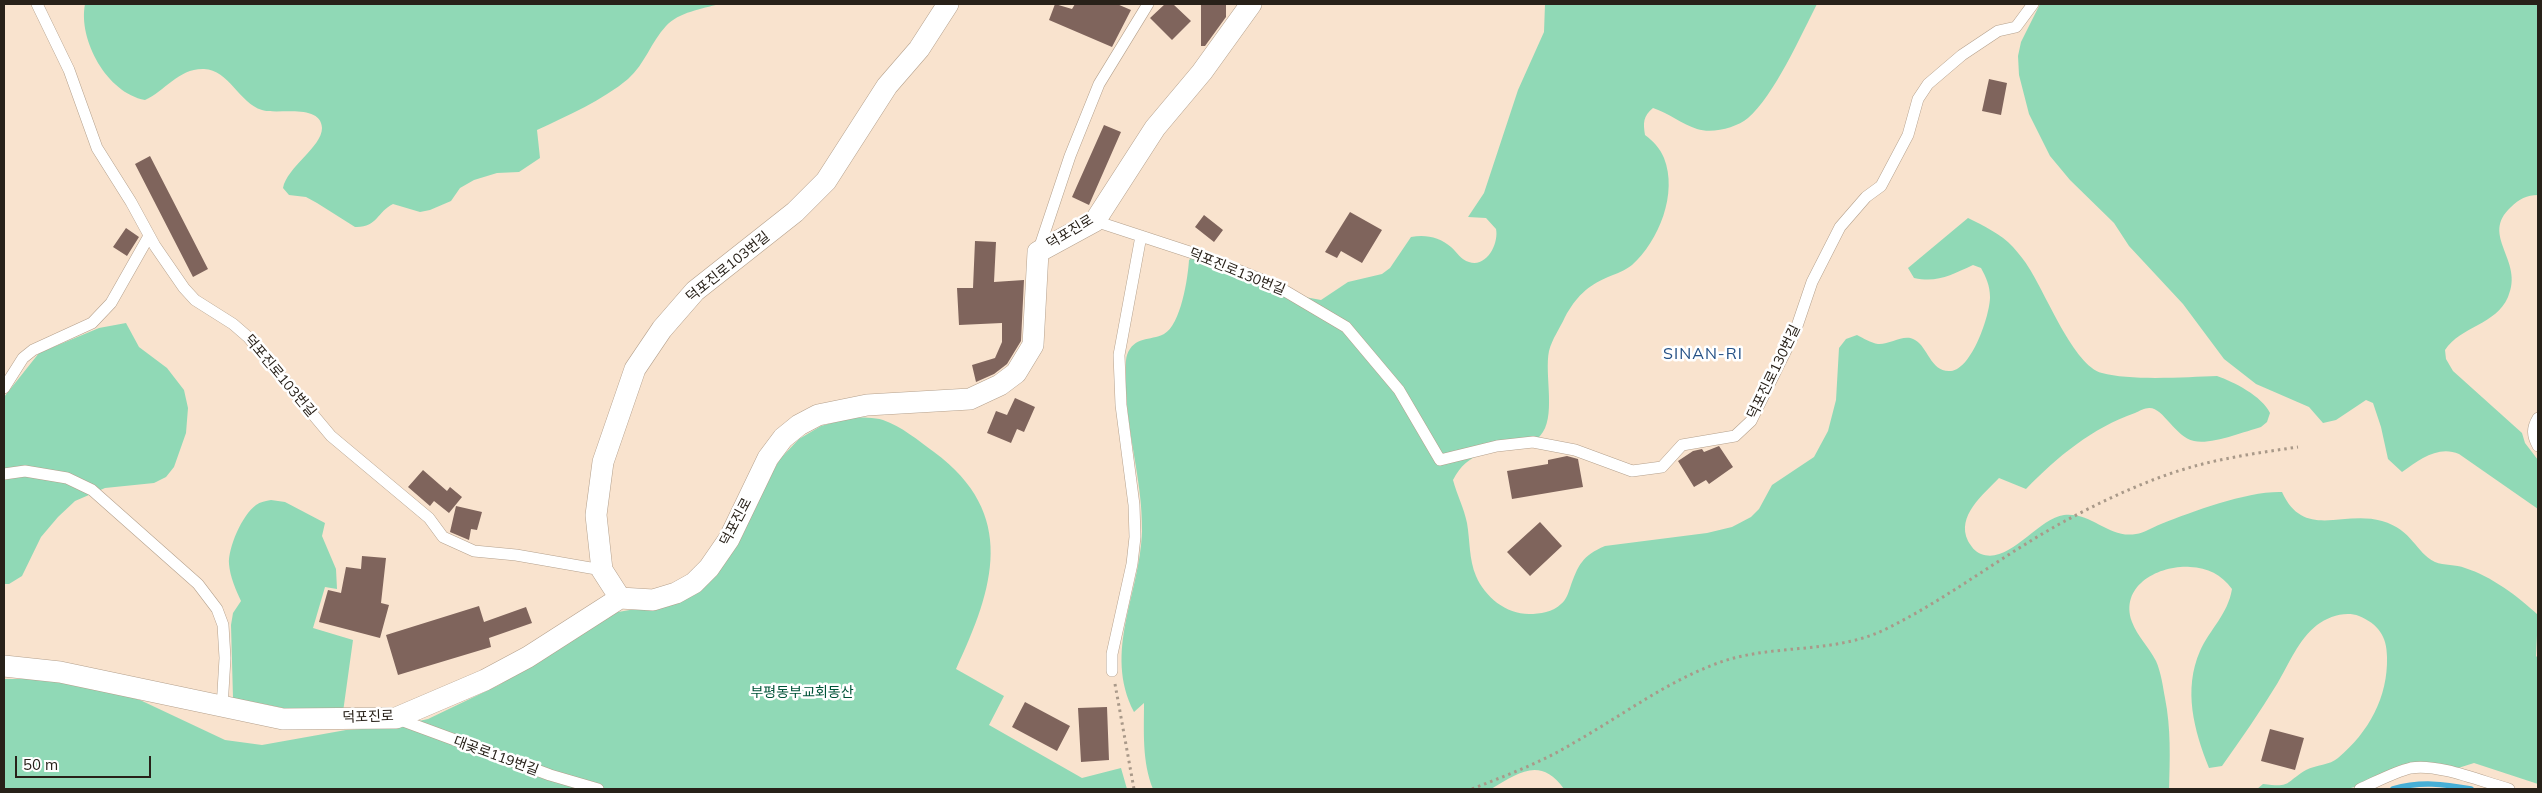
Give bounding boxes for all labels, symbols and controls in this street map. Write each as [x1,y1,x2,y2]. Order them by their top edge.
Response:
street label: 덕포진로 [1044,212,1096,252]
street label: 덕포진로103번길 [683,228,773,306]
street label: 덕포진로130번길 [1186,245,1288,299]
street label: 덕포진로130번길 [1744,322,1804,422]
street label: 덕포진로103번길 [241,331,319,421]
district label: SINAN-RI [1662,344,1744,364]
street label: 덕포진로 [716,495,756,549]
park label: 부평동부교회동산 [750,685,854,701]
street label: 덕포진로 [342,708,394,726]
street label: 대곶로119번길 [451,733,541,779]
scale bar [18,746,154,778]
text: 50 m [23,755,58,774]

